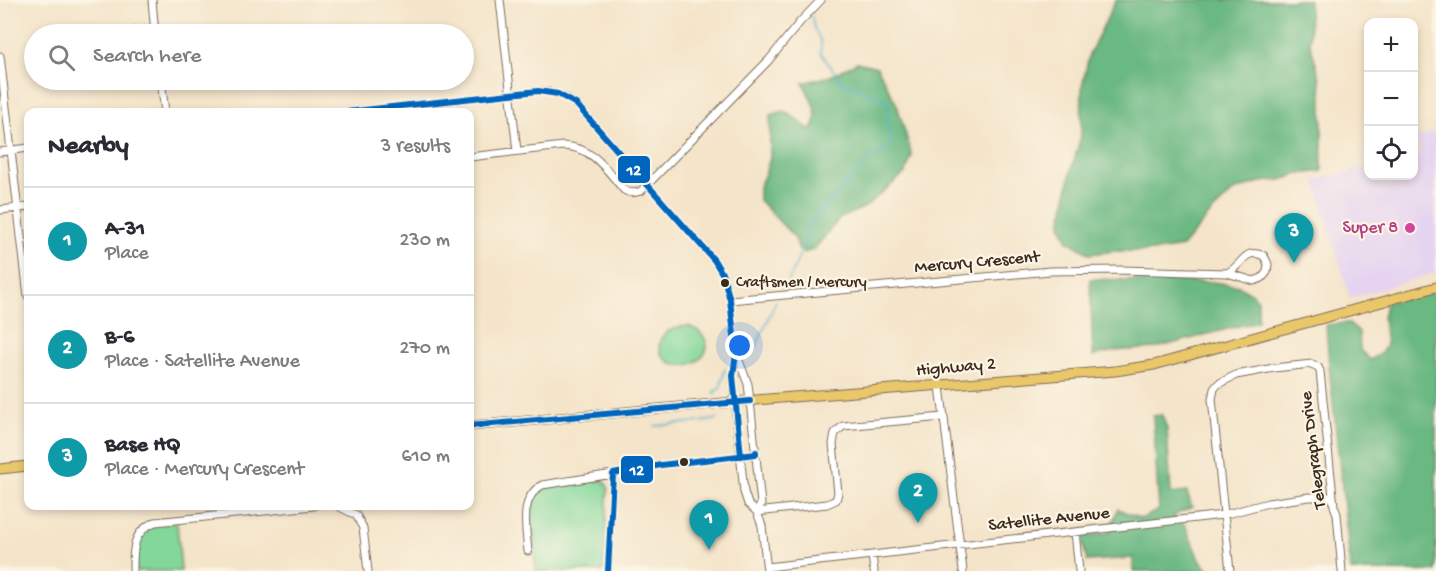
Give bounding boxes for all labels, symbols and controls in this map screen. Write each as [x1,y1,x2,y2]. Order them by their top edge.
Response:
map controls [1364,18,1418,180]
button: + [1364,18,1418,72]
search box [24,24,474,90]
icon: search [45,41,78,74]
text: Search here [93,44,201,70]
button: − [1364,72,1418,126]
button: locate [1364,126,1418,180]
text: Nearby [48,132,129,163]
text: 3 results [381,136,450,159]
line badge: 12 [617,155,651,184]
text: 12 [626,163,641,182]
pin: 3 [1274,214,1314,263]
text: A-31 [105,217,145,243]
place label: Super 8 [1343,218,1398,239]
marker: Super 8 [1403,221,1417,235]
text: 1 [63,230,72,253]
text: 230 m [400,230,450,253]
text: Place [105,243,149,266]
street label: Mercury Crescent [914,247,1042,279]
place label: Craftsmen / Mercury [736,274,867,293]
marker: Craftsmen / Mercury [719,277,731,289]
text: B-6 [105,325,134,351]
your location [725,331,754,360]
text: 2 [63,338,72,361]
text: 270 m [400,338,450,361]
text: Place · Satellite Avenue [105,351,300,374]
street label: Highway 2 [915,354,997,382]
street label: Telegraph Drive [1296,389,1332,511]
text: Base HQ [105,433,180,459]
text: 3 [62,446,73,469]
text: 610 m [401,446,450,469]
line badge: 12 [620,455,654,484]
unlabelled marker [678,456,690,468]
text: Place · Mercury Crescent [105,459,304,482]
text: 12 [629,463,644,482]
pin: 2 [898,474,938,523]
pin: 1 [690,500,728,550]
street label: Satellite Avenue [987,503,1111,537]

